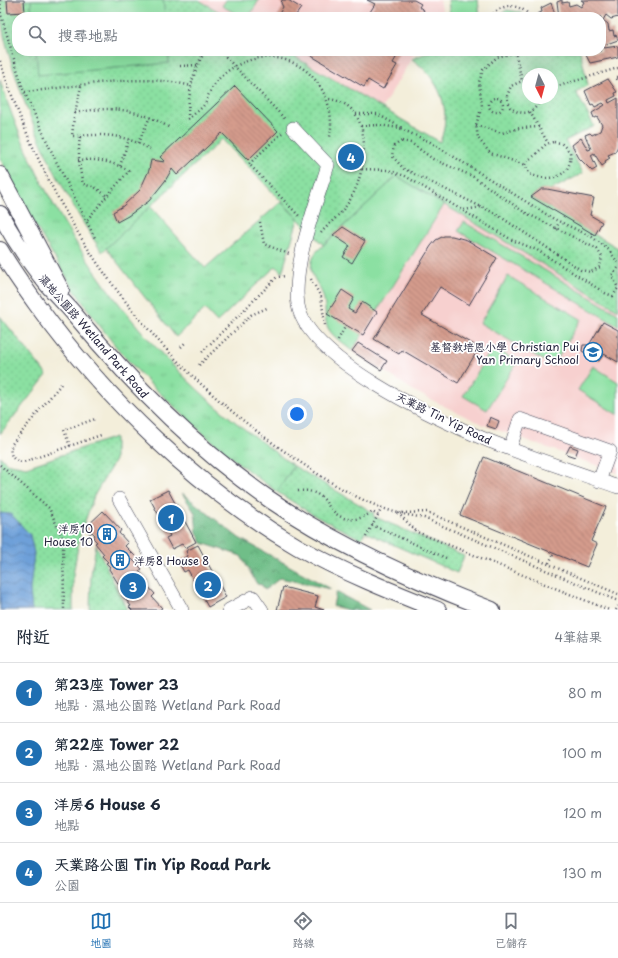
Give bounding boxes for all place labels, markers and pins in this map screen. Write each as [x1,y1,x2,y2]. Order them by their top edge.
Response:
pin: 4 [338,142,364,172]
place label: 基督教培恩小學 Christian Pui Yan Primary School [430,338,579,368]
school or university icon: 基督教培恩小學 Christian Pui Yan Primary School [582,341,604,363]
pin: 1 [158,503,184,533]
place label: 洋房10 House 10 [44,520,93,550]
building icon: 洋房10 House 10 [96,523,118,545]
building icon: 洋房8 House 8 [109,549,131,571]
place label: 洋房8 House 8 [134,552,209,569]
pin: 2 [195,570,221,600]
pin: 3 [120,571,146,601]

